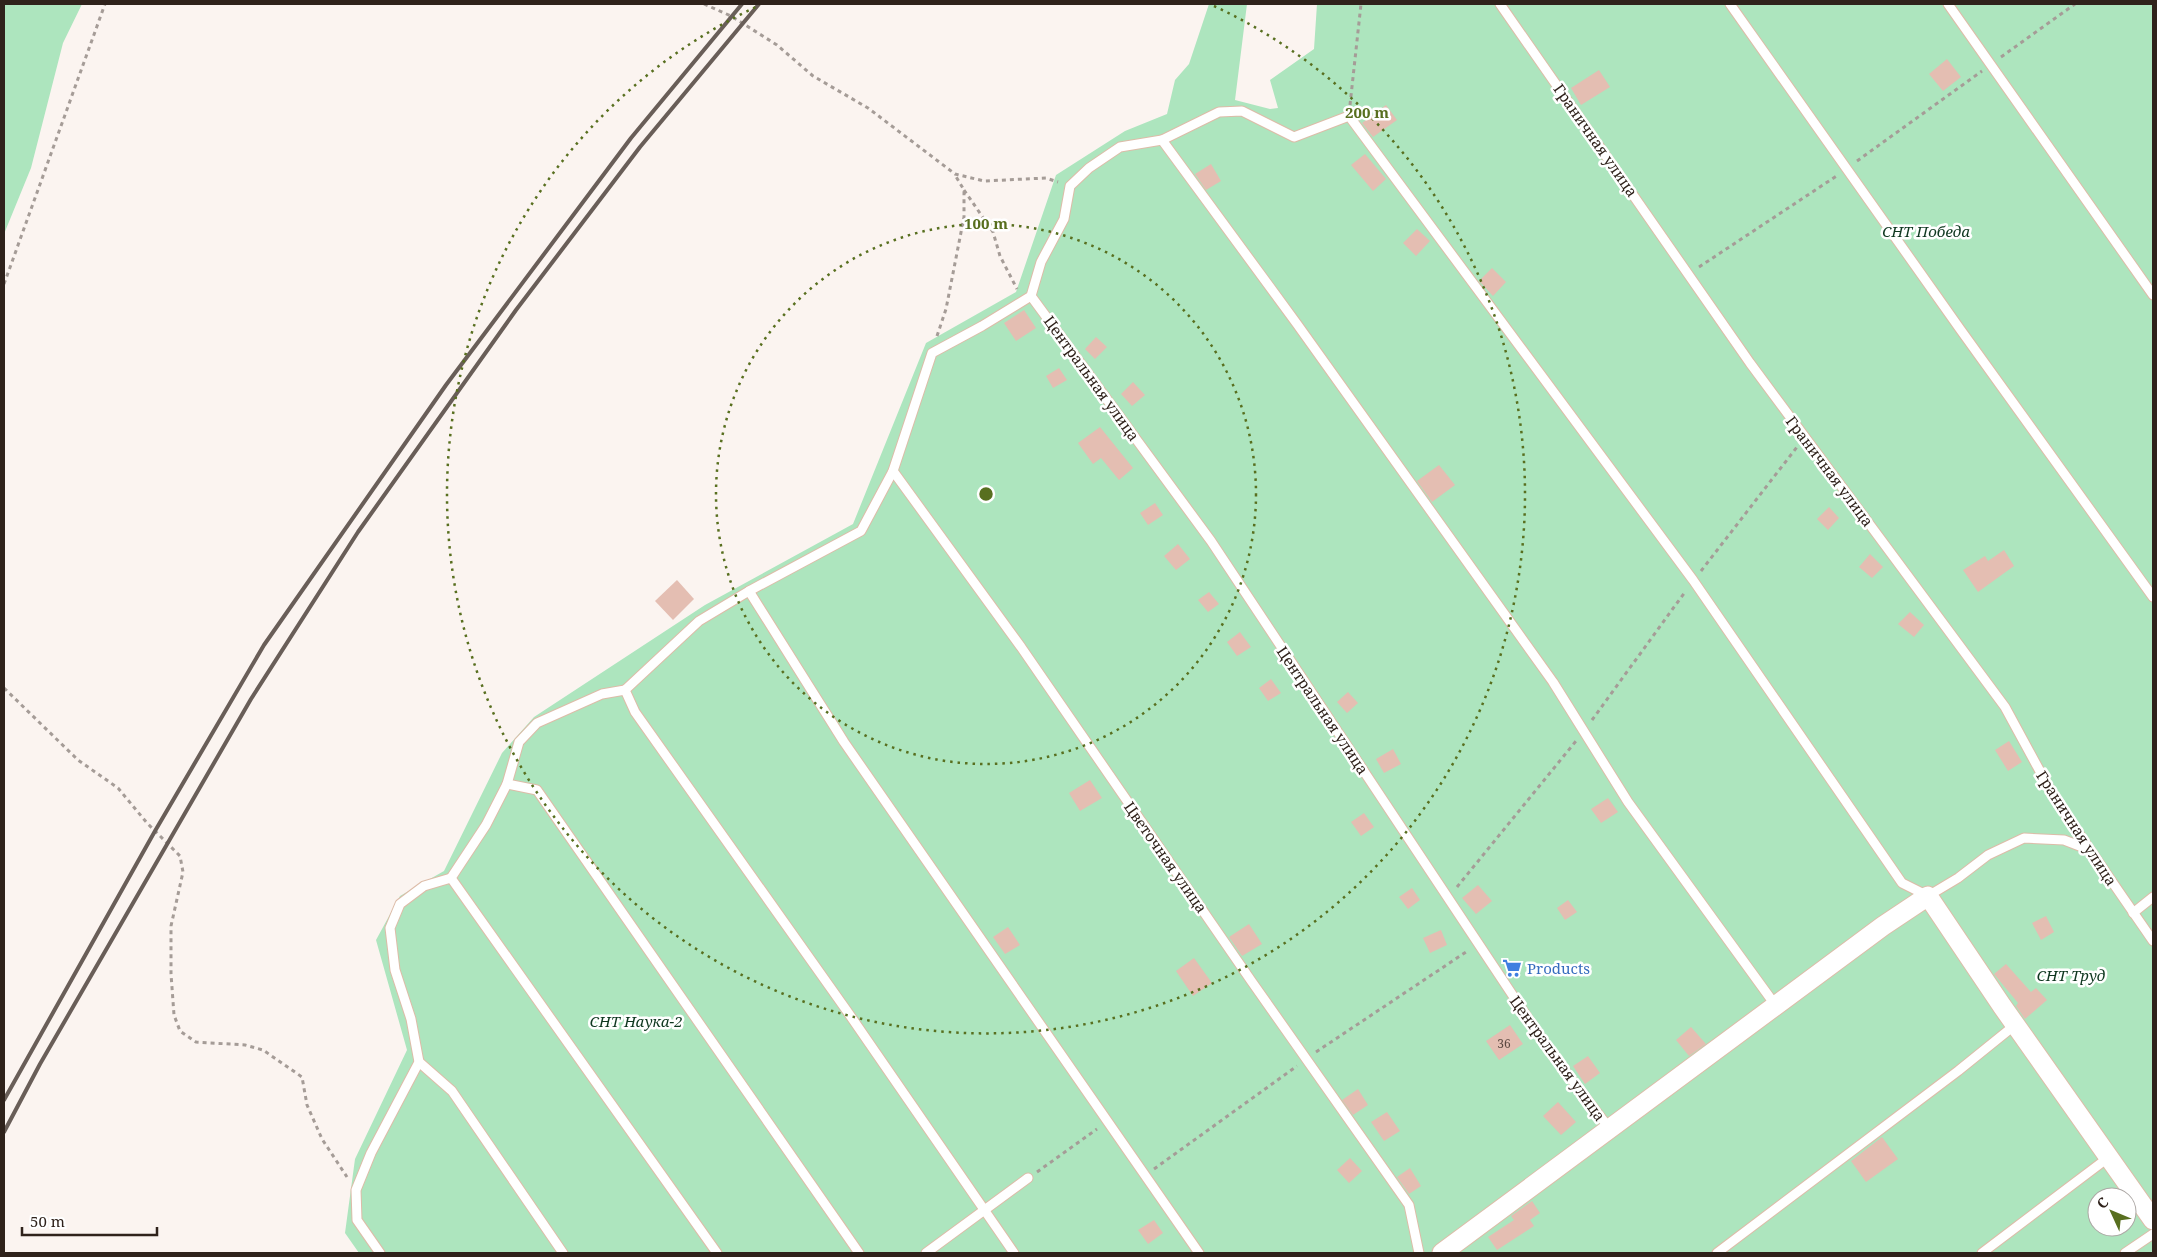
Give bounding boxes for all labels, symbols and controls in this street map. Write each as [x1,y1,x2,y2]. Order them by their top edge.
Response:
street label: Граничная улица [1549,80,1643,200]
text: 200 m [1345,102,1389,122]
text: 100 m [964,213,1008,233]
park label: СНТ Победа [1882,221,1970,241]
street label: Центральная улица [1040,311,1144,445]
street label: Граничная улица [1782,412,1878,530]
centre of rings [977,485,995,503]
street label: Центральная улица [1273,642,1373,778]
street label: Граничная улица [2032,767,2122,889]
street label: Цветочная улица [1120,797,1212,917]
supermarket icon: Products [1501,957,1523,979]
place label: Products [1527,958,1590,978]
park label: СНТ Труд [2037,965,2106,985]
street label: Центральная улица [1506,991,1610,1125]
park label: СНТ Наука-2 [589,1011,683,1031]
house number: 36 [1497,1035,1511,1052]
north arrow [2087,1187,2137,1237]
text: С [2092,1193,2112,1213]
scale bar [22,1204,158,1236]
text: 50 m [30,1211,65,1231]

